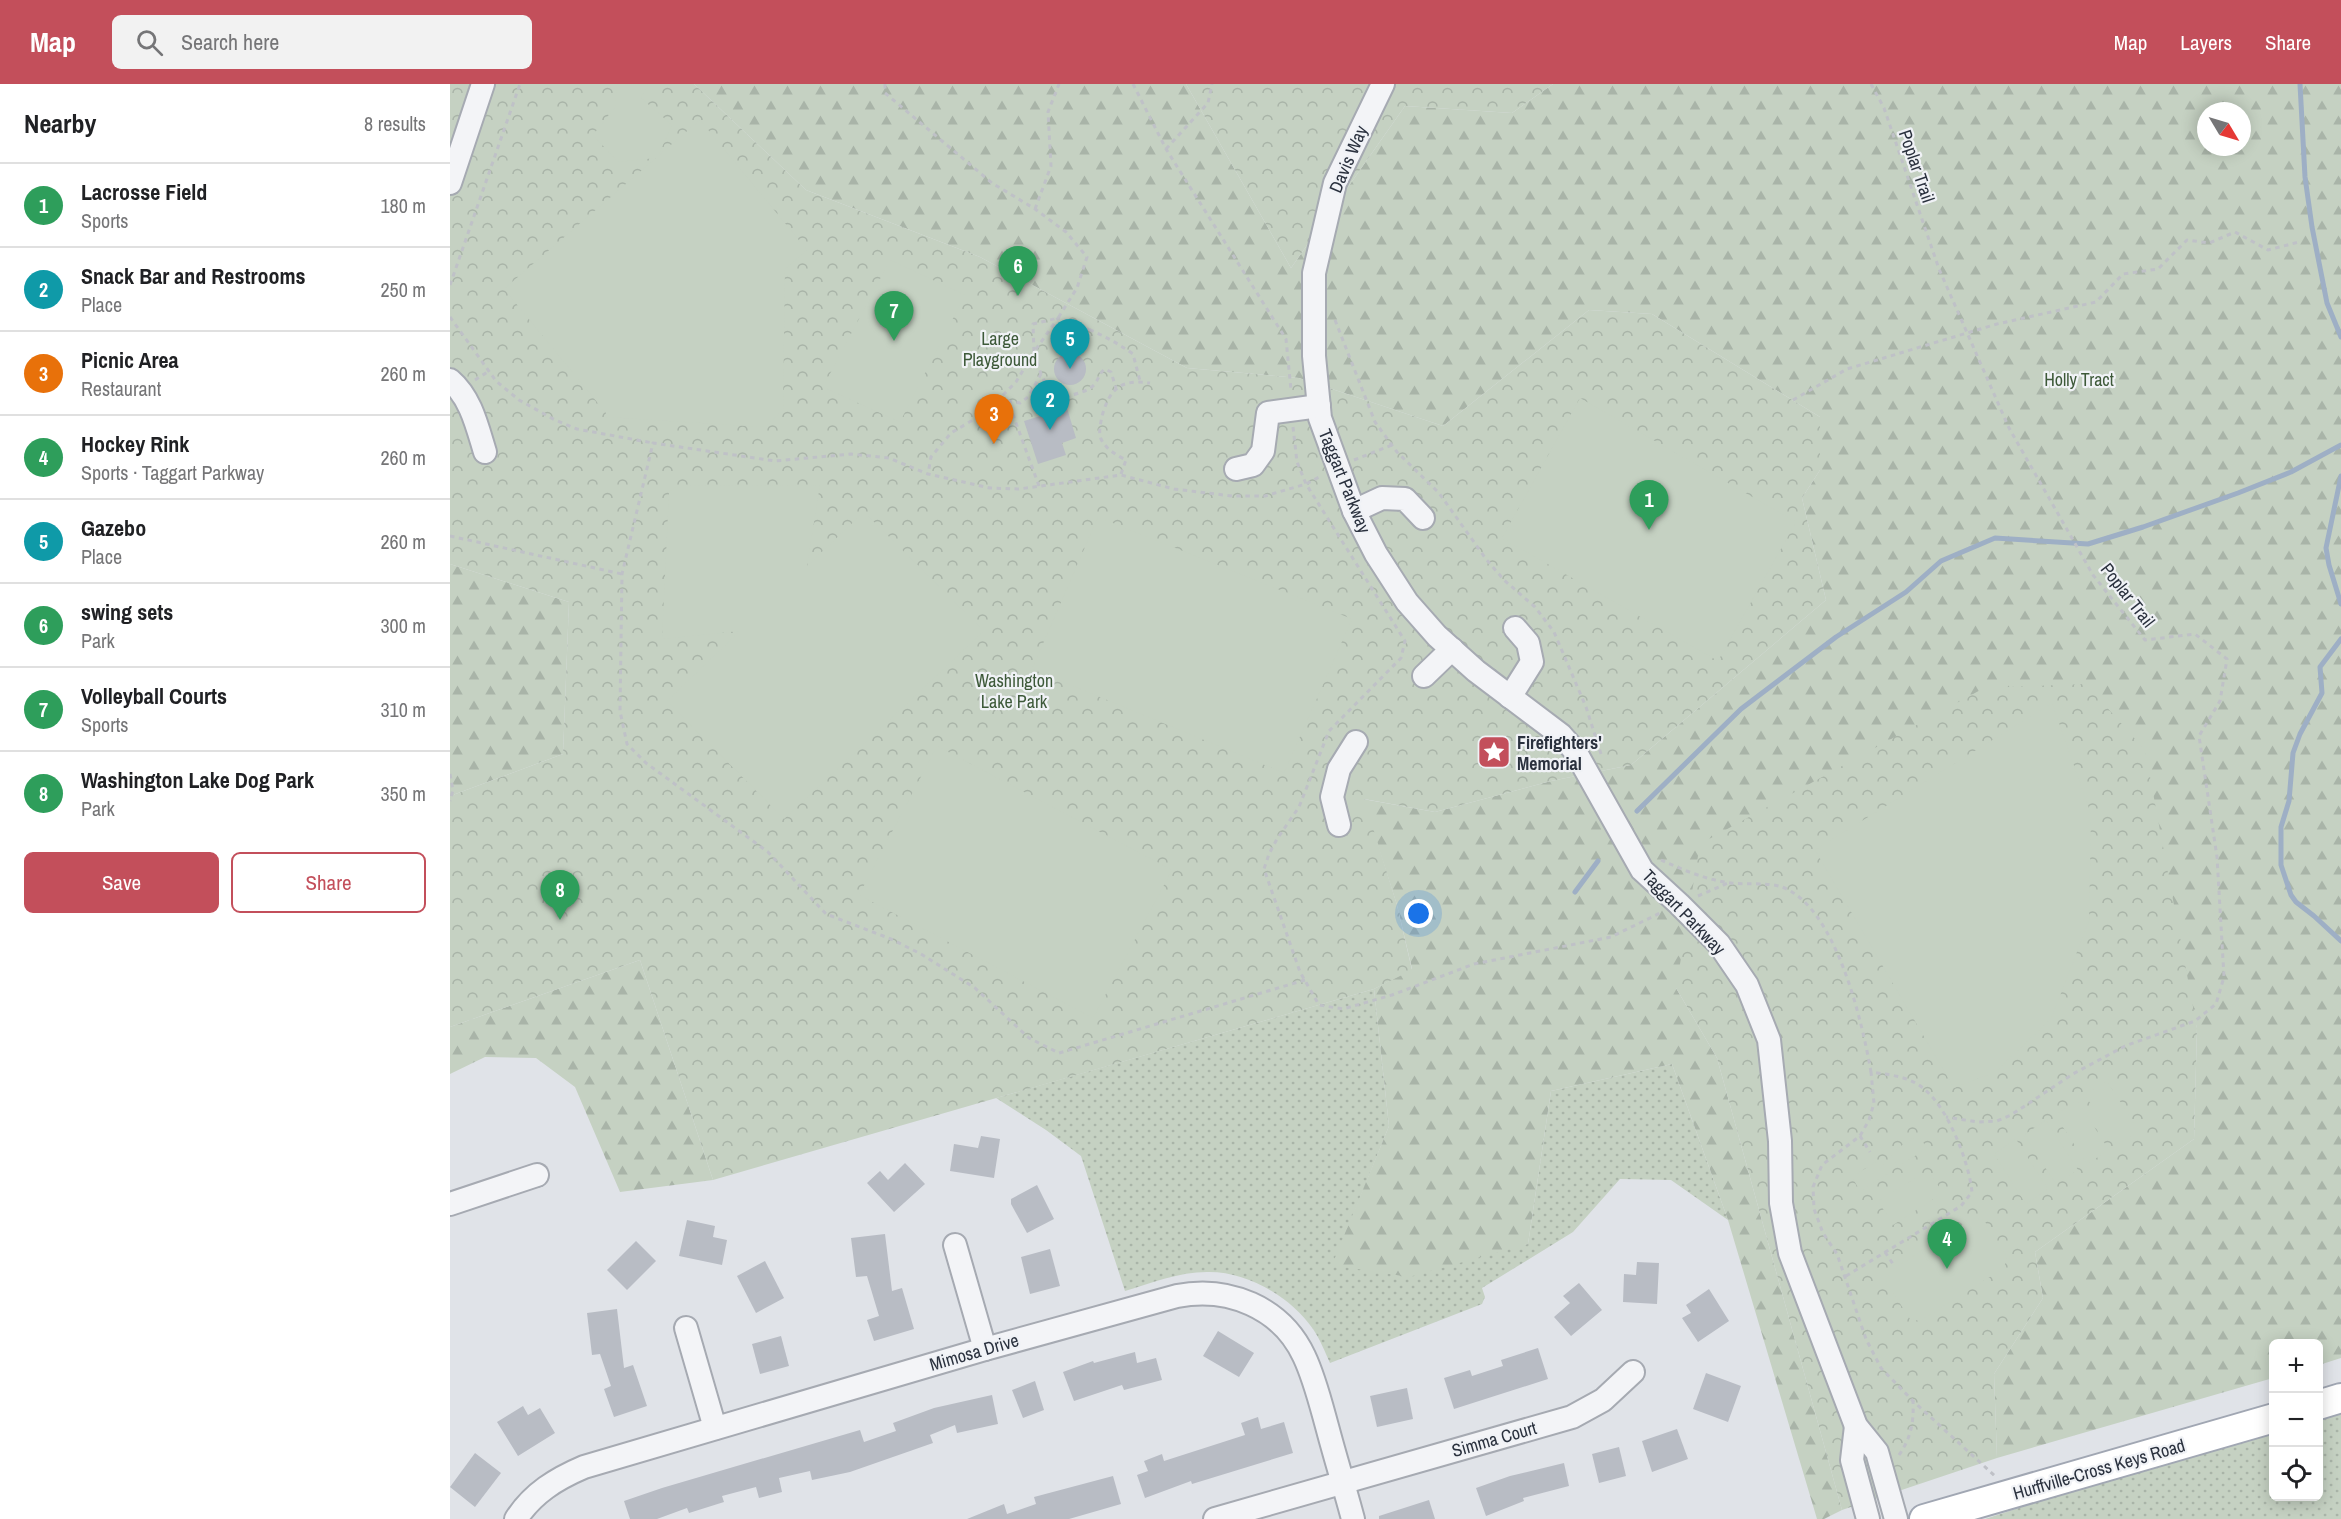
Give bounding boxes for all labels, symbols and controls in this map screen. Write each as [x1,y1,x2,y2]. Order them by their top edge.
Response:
search box [112,15,532,69]
text: Map [30,23,76,61]
icon: search [133,26,166,59]
text: Search here [181,27,279,57]
text: Map [2114,28,2147,57]
text: Layers [2180,28,2232,57]
text: Share [2265,28,2311,57]
north arrow [2197,102,2251,156]
text: Nearby [24,106,96,141]
text: 8 results [364,110,426,137]
street label: Davis Way [1323,121,1374,196]
street label: Poplar Trail [1893,126,1941,206]
text: Lacrosse Field [81,177,207,207]
text: 1 [39,192,48,219]
text: 180 m [380,192,426,219]
text: Sports [81,207,128,234]
pin: 6 [998,246,1038,296]
text: Snack Bar and Restrooms [81,261,306,291]
text: 2 [39,276,48,303]
text: 250 m [380,276,426,303]
text: Place [81,291,122,318]
pin: 7 [874,292,914,341]
pin: 5 [1050,320,1090,369]
park label: Large Playground [963,326,1037,372]
text: Picnic Area [81,345,179,375]
text: 3 [39,360,48,387]
text: 260 m [380,360,426,387]
park label: Holly Tract [2044,367,2114,392]
text: Restaurant [81,375,161,402]
pin: 2 [1030,380,1070,430]
pin: 3 [974,394,1014,444]
street label: Taggart Parkway [1313,425,1377,537]
text: Hockey Rink [81,429,189,459]
text: 4 [39,444,48,471]
text: 260 m [380,444,426,471]
text: Sports · Taggart Parkway [81,459,264,486]
pin: 1 [1630,480,1668,530]
text: Gazebo [81,513,146,543]
text: 5 [39,528,48,555]
text: 260 m [380,528,426,555]
text: Place [81,543,122,570]
street label: Poplar Trail [2095,558,2161,632]
text: swing sets [81,597,173,627]
text: 6 [39,612,48,639]
text: 300 m [380,612,426,639]
text: Park [81,627,115,654]
park label: Washington Lake Park [975,668,1053,714]
text: Volleyball Courts [81,681,227,711]
text: 7 [39,696,48,723]
text: 310 m [380,696,426,723]
text: Sports [81,711,128,738]
place label: Firefighters' Memorial [1517,730,1602,776]
place icon: Firefighters' Memorial [1476,734,1512,770]
text: Washington Lake Dog Park [81,765,314,795]
text: 8 [39,780,48,807]
text: 350 m [380,780,426,807]
text: Park [81,795,115,822]
button: Save [24,852,219,913]
button: Share [231,852,426,913]
street label: Taggart Parkway [1637,864,1732,961]
pin: 8 [540,870,580,920]
your location [1404,899,1433,928]
pin: 4 [1928,1220,1966,1269]
street label: Mimosa Drive [926,1327,1022,1377]
map controls [2269,1339,2323,1501]
button: + [2269,1339,2323,1393]
button: − [2269,1393,2323,1447]
street label: Simma Court [1449,1415,1539,1463]
street label: Hurffville-Cross Keys Road [2010,1432,2188,1506]
button: locate [2269,1447,2323,1501]

